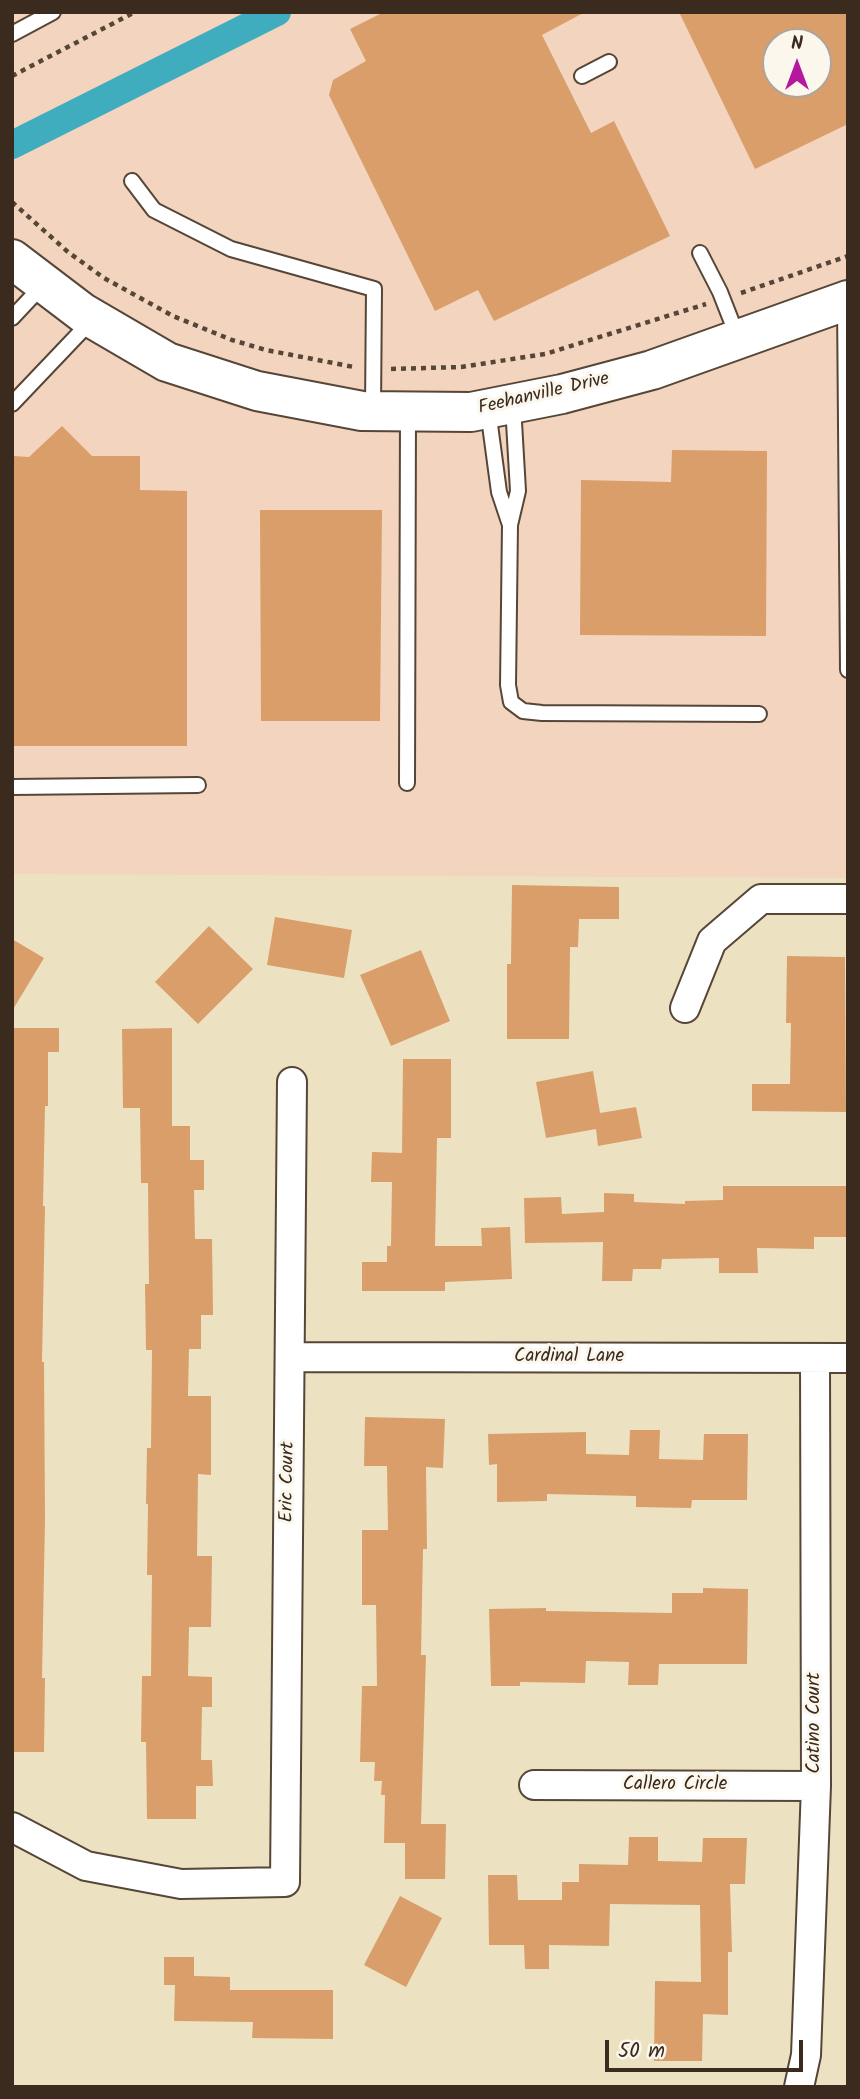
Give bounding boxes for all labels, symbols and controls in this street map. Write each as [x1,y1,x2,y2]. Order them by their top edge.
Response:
north arrow [762,28,832,98]
text: N [791,29,803,59]
street label: Feehanville Drive [476,369,612,421]
street label: Cardinal Lane [514,1347,624,1369]
street label: Eric Court [277,1441,301,1523]
street label: Catino Court [805,1672,827,1774]
street label: Callero Circle [623,1775,727,1797]
scale bar [608,2025,806,2070]
text: 50 m [618,2035,665,2068]

